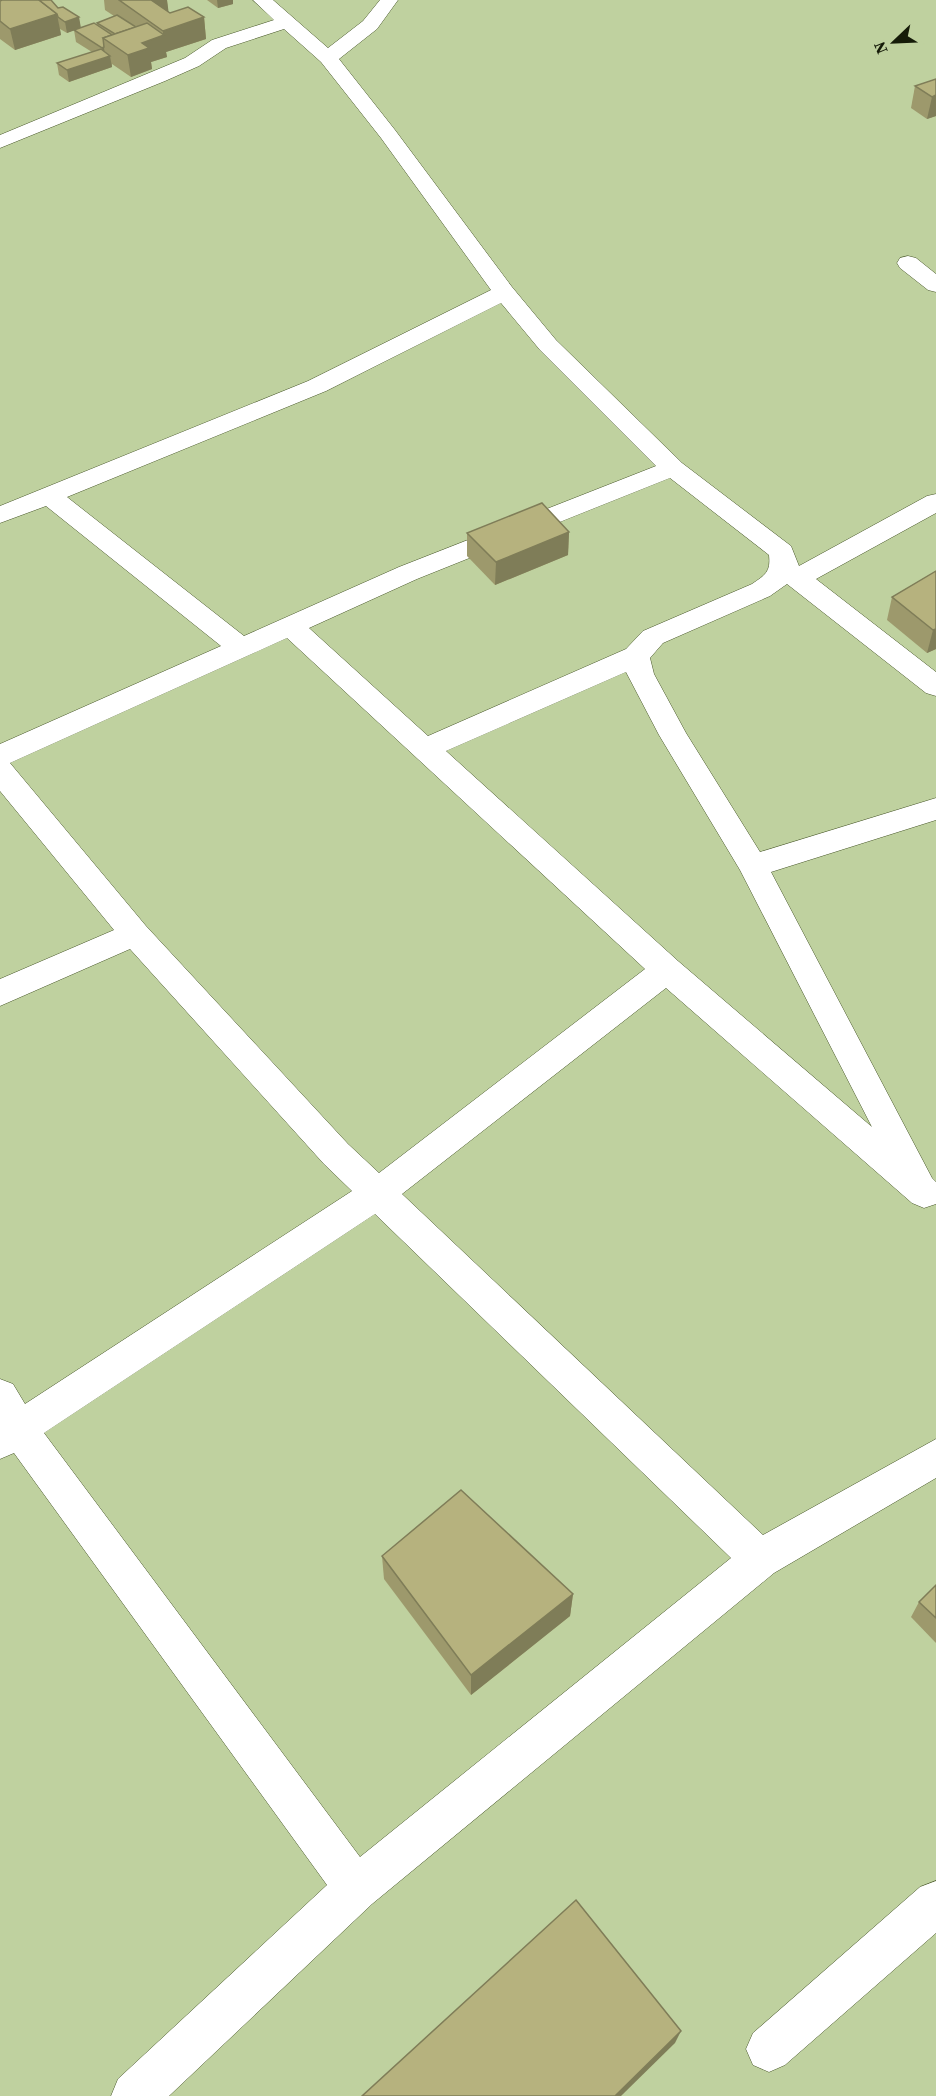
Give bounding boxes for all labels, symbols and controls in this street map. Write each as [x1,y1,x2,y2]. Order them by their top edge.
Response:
north arrow [864,12,924,72]
text: N [868,38,893,58]

